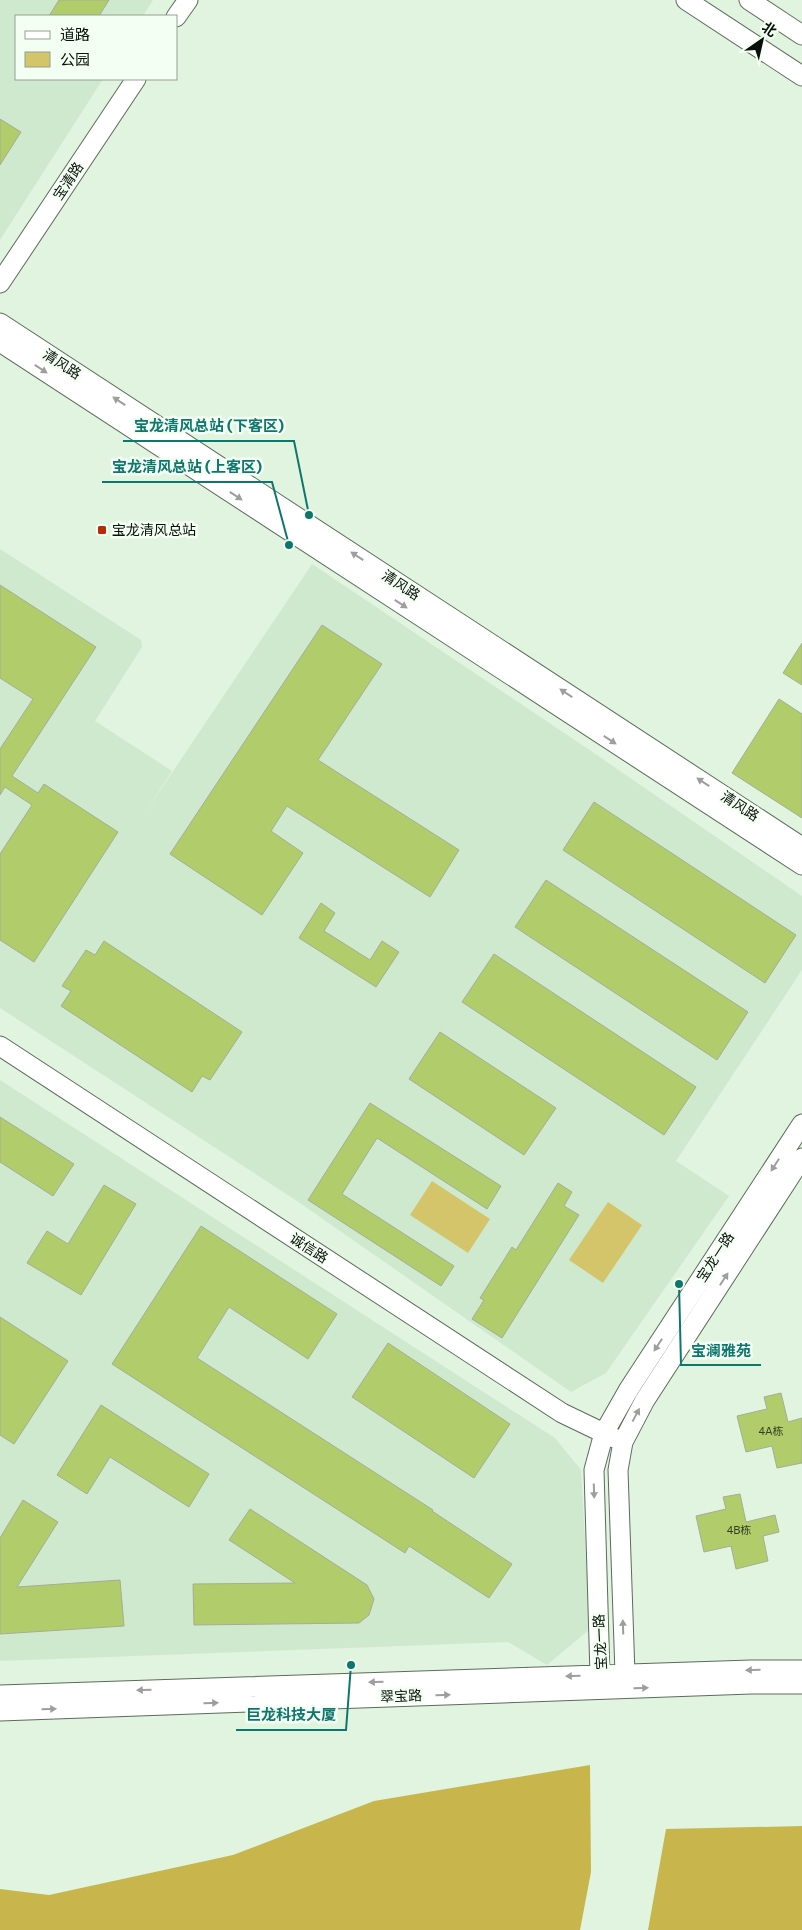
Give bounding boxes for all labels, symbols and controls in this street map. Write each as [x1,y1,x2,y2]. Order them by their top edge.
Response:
legend [15,15,178,80]
north arrow [737,15,787,65]
text: 北 [759,18,780,40]
text: 道路 [60,25,90,43]
text: 公园 [60,50,90,68]
street label: 宝清路 [49,159,86,203]
street label: 清风路 [40,345,85,382]
one-way arrow [34,364,48,374]
one-way arrow [112,396,125,405]
callout: 宝龙清风总站 (下客区) [123,411,294,441]
text: 宝龙清风总站 (下客区) [134,416,284,434]
callout: 宝龙清风总站 (上客区) [102,452,272,482]
text: 宝龙清风总站 (上客区) [112,457,262,475]
one-way arrow [229,491,242,500]
place label: 宝龙清风总站 [112,521,196,538]
marker: 宝龙清风总站 [96,524,108,536]
one-way arrow [350,552,364,561]
street label: 清风路 [379,566,424,603]
one-way arrow [394,599,408,608]
one-way arrow [560,688,573,698]
one-way arrow [604,735,617,745]
one-way arrow [696,777,709,787]
street label: 清风路 [718,787,763,824]
one-way arrow [771,1158,780,1171]
street label: 诚信路 [287,1229,332,1266]
street label: 宝龙一路 [692,1229,737,1285]
one-way arrow [719,1272,728,1285]
callout: 宝澜雅苑 [681,1335,761,1365]
one-way arrow [653,1338,662,1351]
text: 宝澜雅苑 [691,1341,751,1359]
one-way arrow [632,1408,640,1423]
house number: 4A栋 [758,1424,784,1437]
one-way arrow [591,1483,599,1499]
house number: 4B栋 [727,1523,751,1536]
street label: 宝龙一路 [590,1614,609,1670]
one-way arrow [619,1618,627,1634]
one-way arrow [745,1666,761,1674]
one-way arrow [565,1672,581,1680]
one-way arrow [368,1679,384,1687]
one-way arrow [633,1684,649,1692]
one-way arrow [135,1686,151,1694]
street label: 翠宝路 [380,1686,422,1705]
one-way arrow [436,1691,452,1699]
one-way arrow [203,1699,219,1707]
callout: 巨龙科技大厦 [236,1700,346,1730]
one-way arrow [41,1705,57,1713]
text: 巨龙科技大厦 [246,1705,336,1723]

